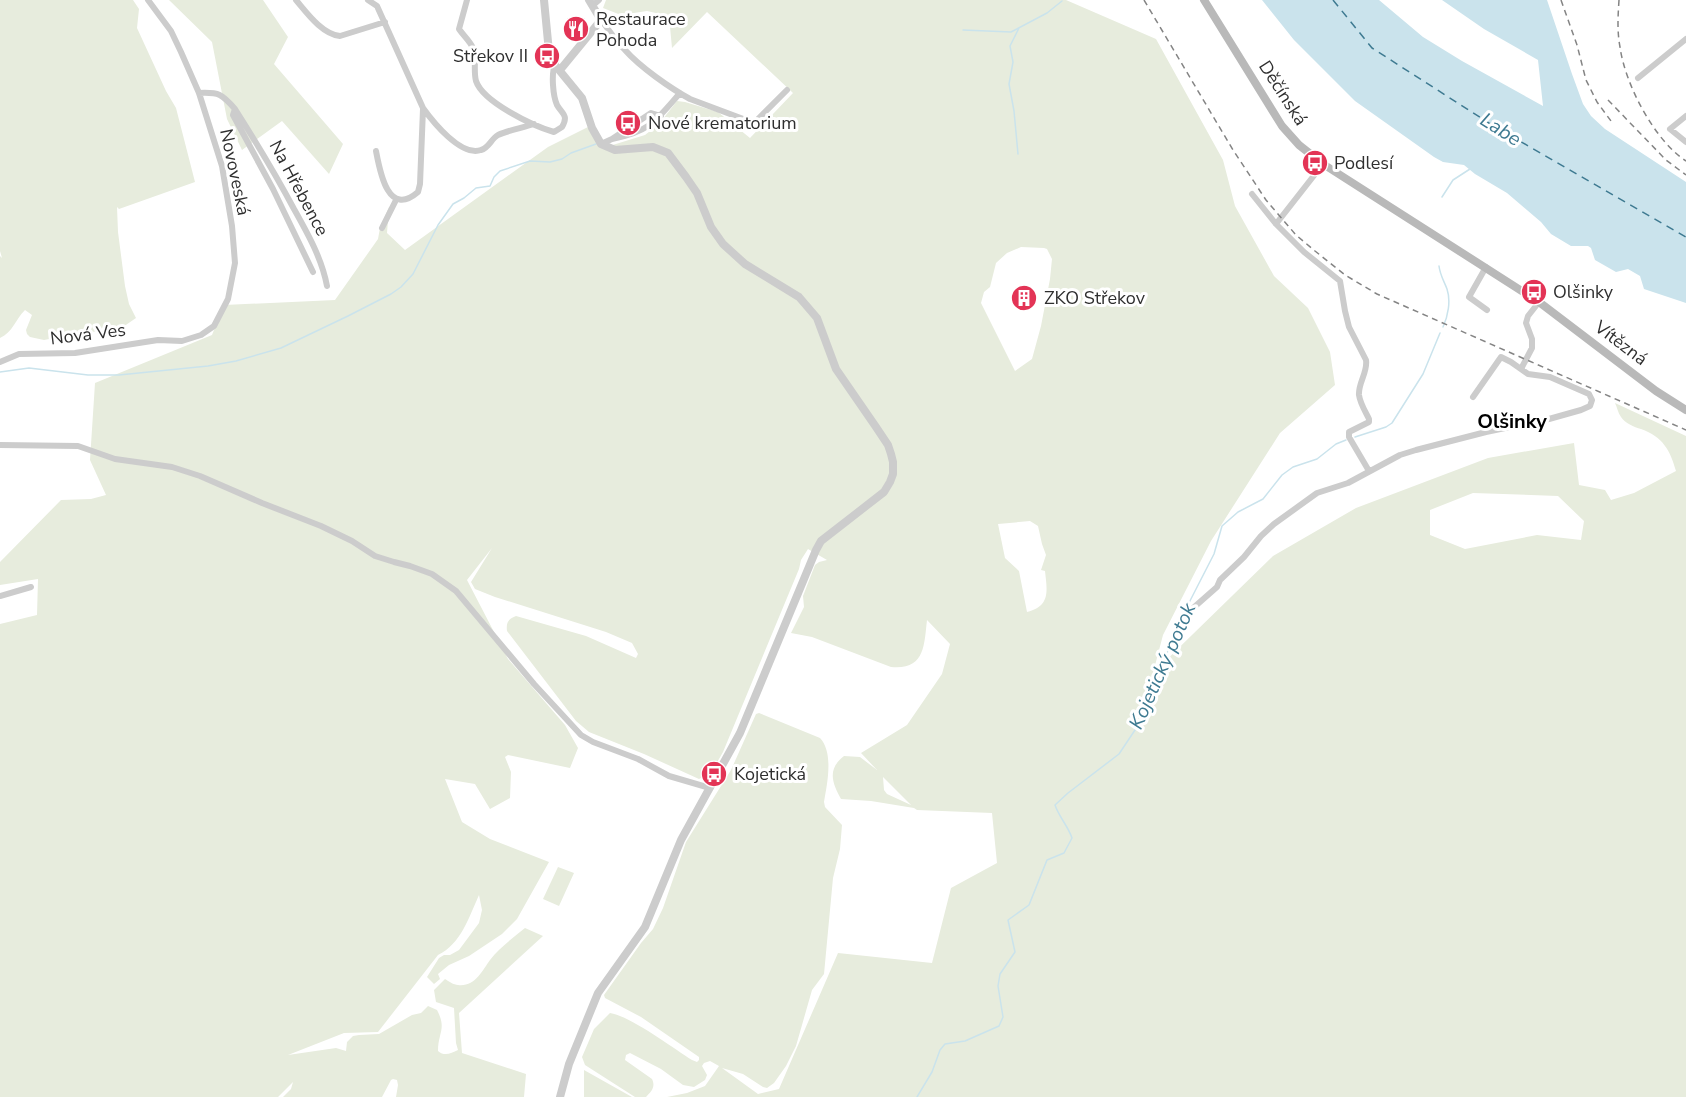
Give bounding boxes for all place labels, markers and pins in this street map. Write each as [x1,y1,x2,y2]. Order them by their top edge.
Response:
place label: Restaurace Pohoda [596,7,686,52]
restaurant icon: Restaurace Pohoda [561,14,591,44]
bus stop icon: Střekov II [532,41,562,71]
place label: Střekov II [453,44,528,68]
bus stop icon: Nové krematorium [613,108,643,138]
place label: Nové krematorium [648,111,797,135]
bus stop icon: Podlesí [1300,148,1330,178]
place label: Podlesí [1334,151,1394,175]
bus stop icon: Olšinky [1519,277,1549,307]
place label: Olšinky [1553,280,1614,304]
building icon: ZKO Střekov [1009,283,1039,313]
place label: ZKO Střekov [1044,286,1146,310]
bus stop icon: Kojetická [699,759,729,789]
place label: Kojetická [734,762,806,786]

